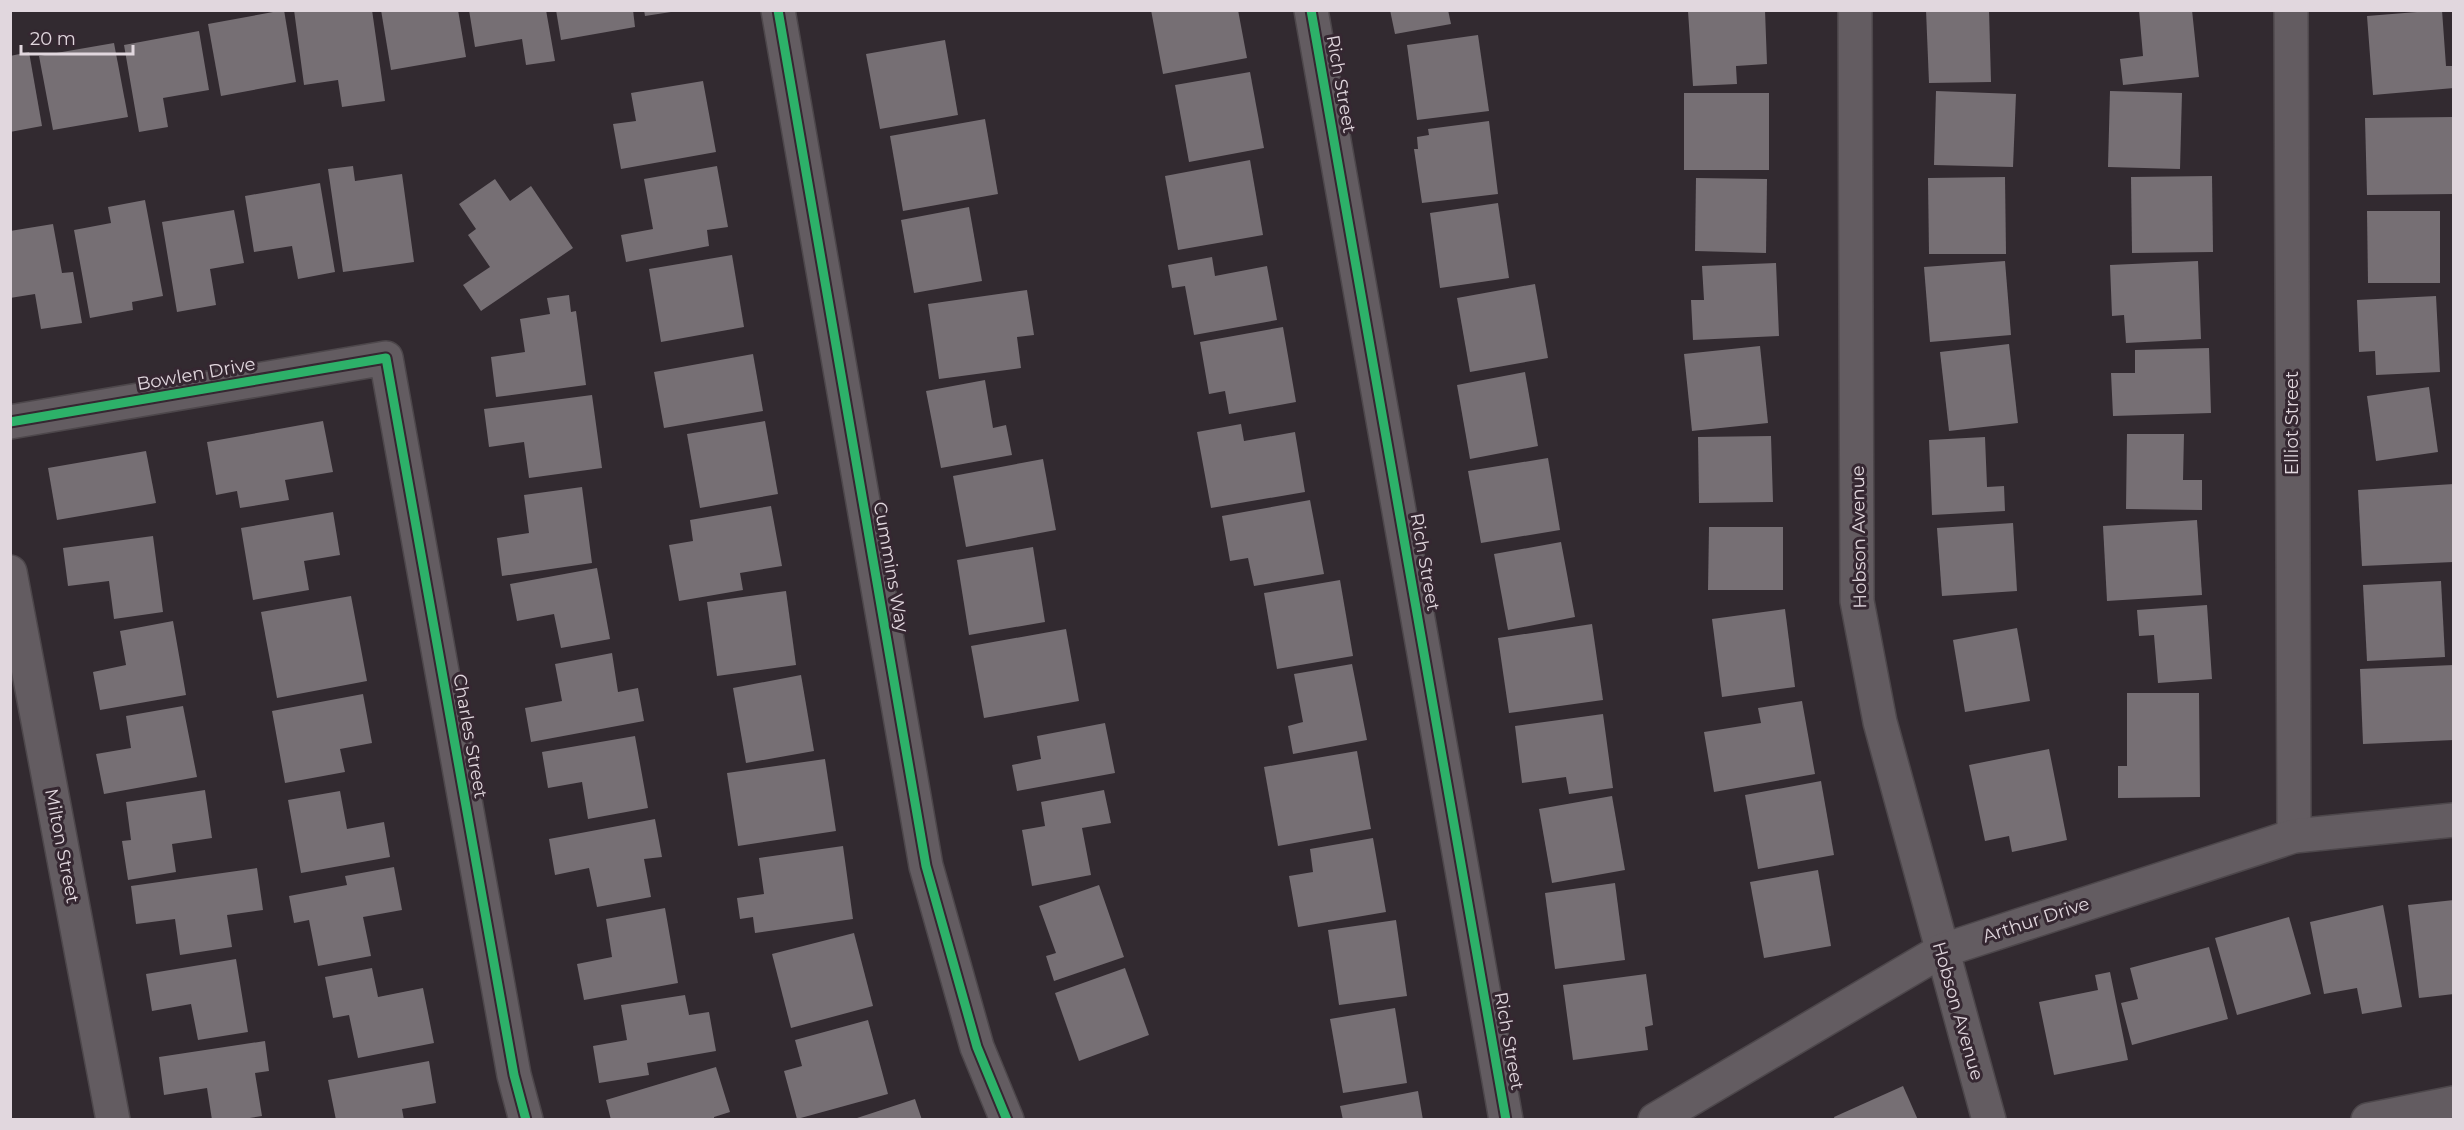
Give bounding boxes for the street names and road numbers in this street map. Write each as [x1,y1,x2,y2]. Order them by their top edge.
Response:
street label: Rich Street [1322,33,1360,135]
street label: Bowlen Drive [135,353,257,395]
street label: Elliot Street [2281,371,2303,475]
street label: Hobson Avenue [1847,465,1871,609]
street label: Cummins Way [869,500,913,634]
street label: Rich Street [1406,511,1444,613]
street label: Charles Street [448,672,492,800]
street label: Milton Street [40,787,84,905]
street label: Arthur Drive [1980,892,2092,948]
street label: Hobson Avenue [1928,939,1988,1083]
street label: Rich Street [1490,990,1528,1092]

